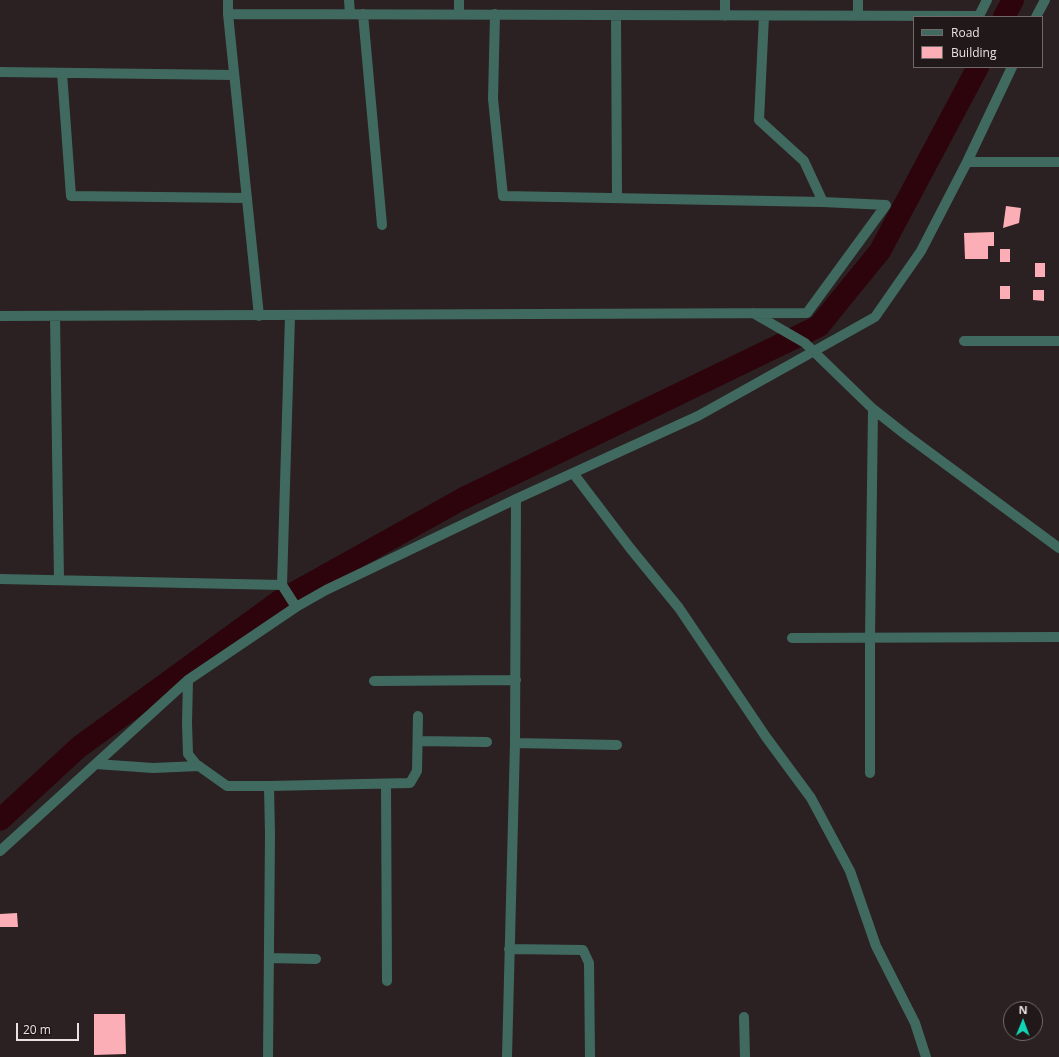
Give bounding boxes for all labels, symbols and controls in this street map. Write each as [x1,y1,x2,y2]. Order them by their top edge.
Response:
legend [913,16,1043,68]
text: Road [951,24,980,41]
text: Building [951,44,996,61]
north arrow [1003,1001,1043,1041]
text: N [1019,1002,1028,1017]
scale bar [18,1015,81,1041]
text: 20 m [23,1021,51,1038]

